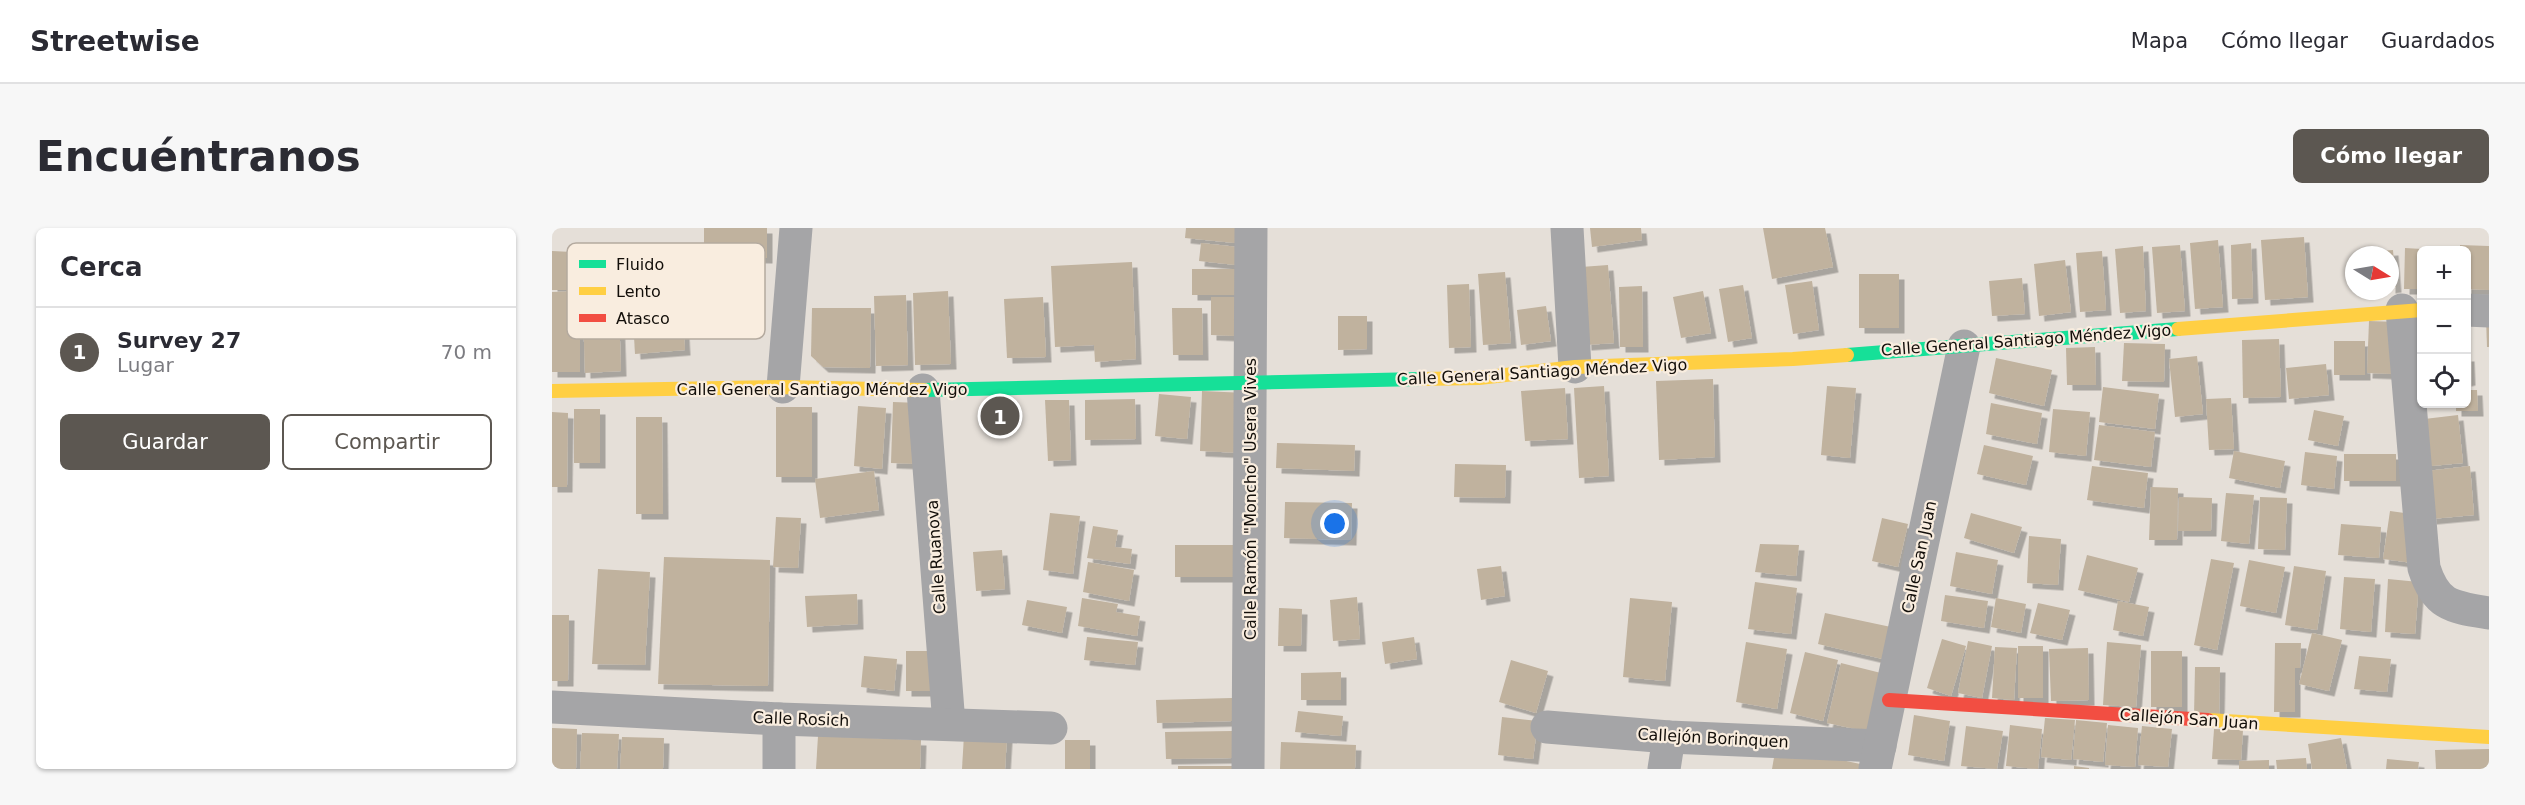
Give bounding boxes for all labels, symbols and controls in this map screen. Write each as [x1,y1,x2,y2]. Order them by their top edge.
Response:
text: Streetwise [30,25,200,58]
text: Mapa [2131,29,2188,53]
text: Cómo llegar [2221,29,2348,53]
text: Guardados [2381,29,2495,53]
button: Cómo llegar [2293,129,2489,183]
text: Encuéntranos [36,132,361,181]
legend [567,243,765,339]
north arrow [2345,246,2399,300]
map controls [2417,246,2471,408]
button: + [2417,246,2471,300]
text: Cerca [60,252,143,282]
text: Fluido [616,255,664,274]
text: Lento [616,282,661,301]
button: − [2417,300,2471,354]
text: Atasco [616,309,670,328]
street label: Calle General Santiago Méndez Vigo [1880,320,2172,360]
text: Survey 27 [117,328,241,353]
text: 1 [73,340,86,364]
text: 70 m [441,340,492,364]
text: Lugar [117,353,174,377]
button: locate [2417,354,2471,408]
street label: Calle General Santiago Méndez Vigo [1396,355,1688,389]
street label: Calle Ramón "Moncho" Usera Vives [1241,358,1260,640]
street label: Calle General Santiago Méndez Vigo [677,380,967,399]
pin: 1 [980,394,1020,438]
button: Guardar [60,414,270,470]
button: Compartir [282,414,492,470]
street label: Calle Ruanova [923,499,949,615]
street label: Calle San Juan [1898,499,1940,615]
your location [1320,509,1349,538]
street label: Callejón San Juan [2119,705,2259,733]
street label: Calle Rosich [752,708,850,730]
street label: Callejón Borinquen [1637,725,1789,751]

